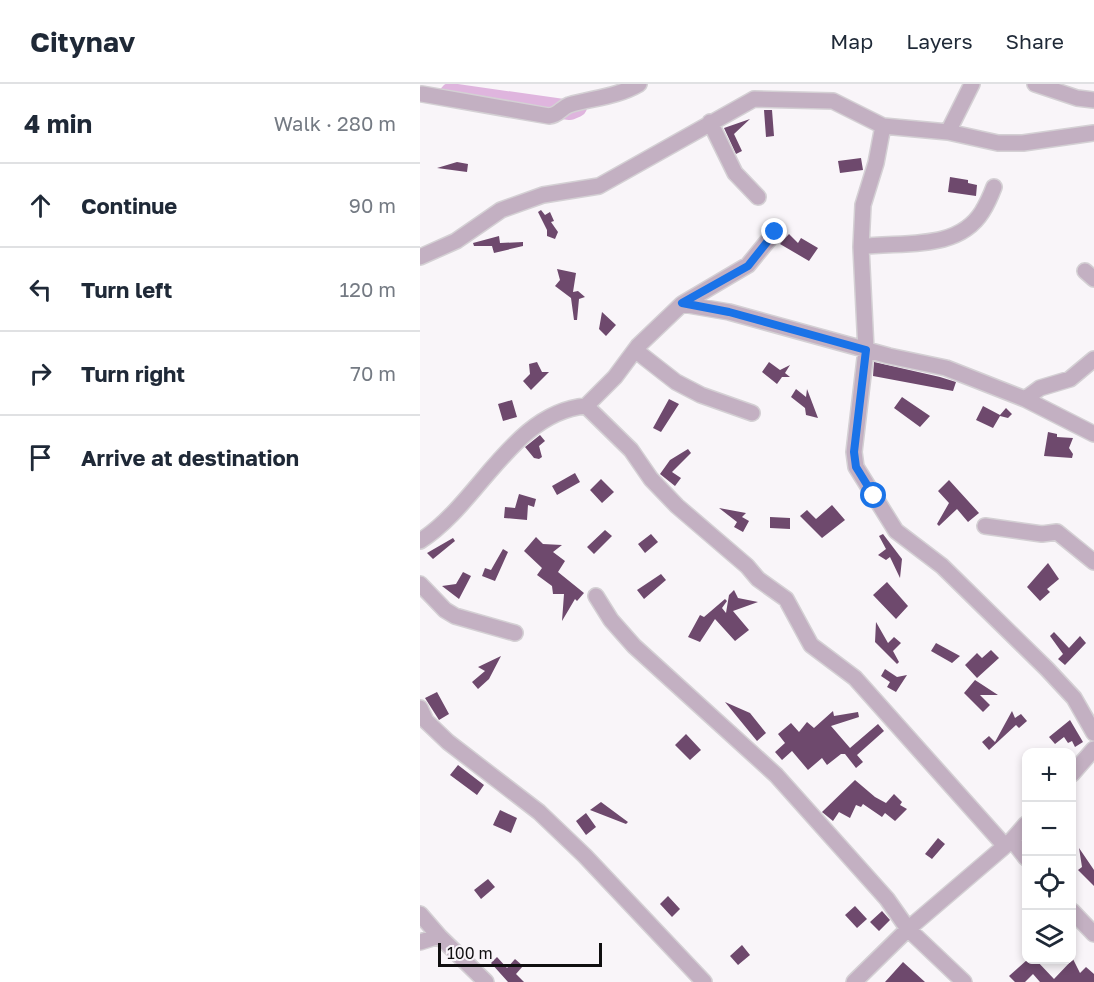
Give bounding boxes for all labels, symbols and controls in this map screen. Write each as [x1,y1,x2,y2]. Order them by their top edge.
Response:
text: Citynav [30,25,135,58]
text: Map [830,28,873,54]
text: Layers [906,28,973,54]
text: Share [1006,28,1064,54]
text: 4 min [24,108,92,139]
text: Walk · 280 m [274,111,396,135]
icon: ahead [24,189,57,222]
text: Continue [81,192,177,219]
text: 90 m [349,193,396,217]
route end [761,218,787,244]
icon: left [24,273,57,306]
text: Turn left [81,276,172,303]
text: 120 m [340,277,396,301]
icon: right [24,357,57,390]
text: Turn right [81,360,185,387]
text: 70 m [350,361,396,385]
icon: arrive [24,441,57,474]
text: Arrive at destination [81,444,299,471]
route start [860,482,886,508]
map controls [1022,748,1076,964]
button: + [1022,748,1076,802]
button: − [1022,802,1076,856]
button: locate [1022,856,1076,910]
button: layers [1022,910,1076,964]
scale bar [438,940,602,968]
text: 100 m [447,943,493,963]

